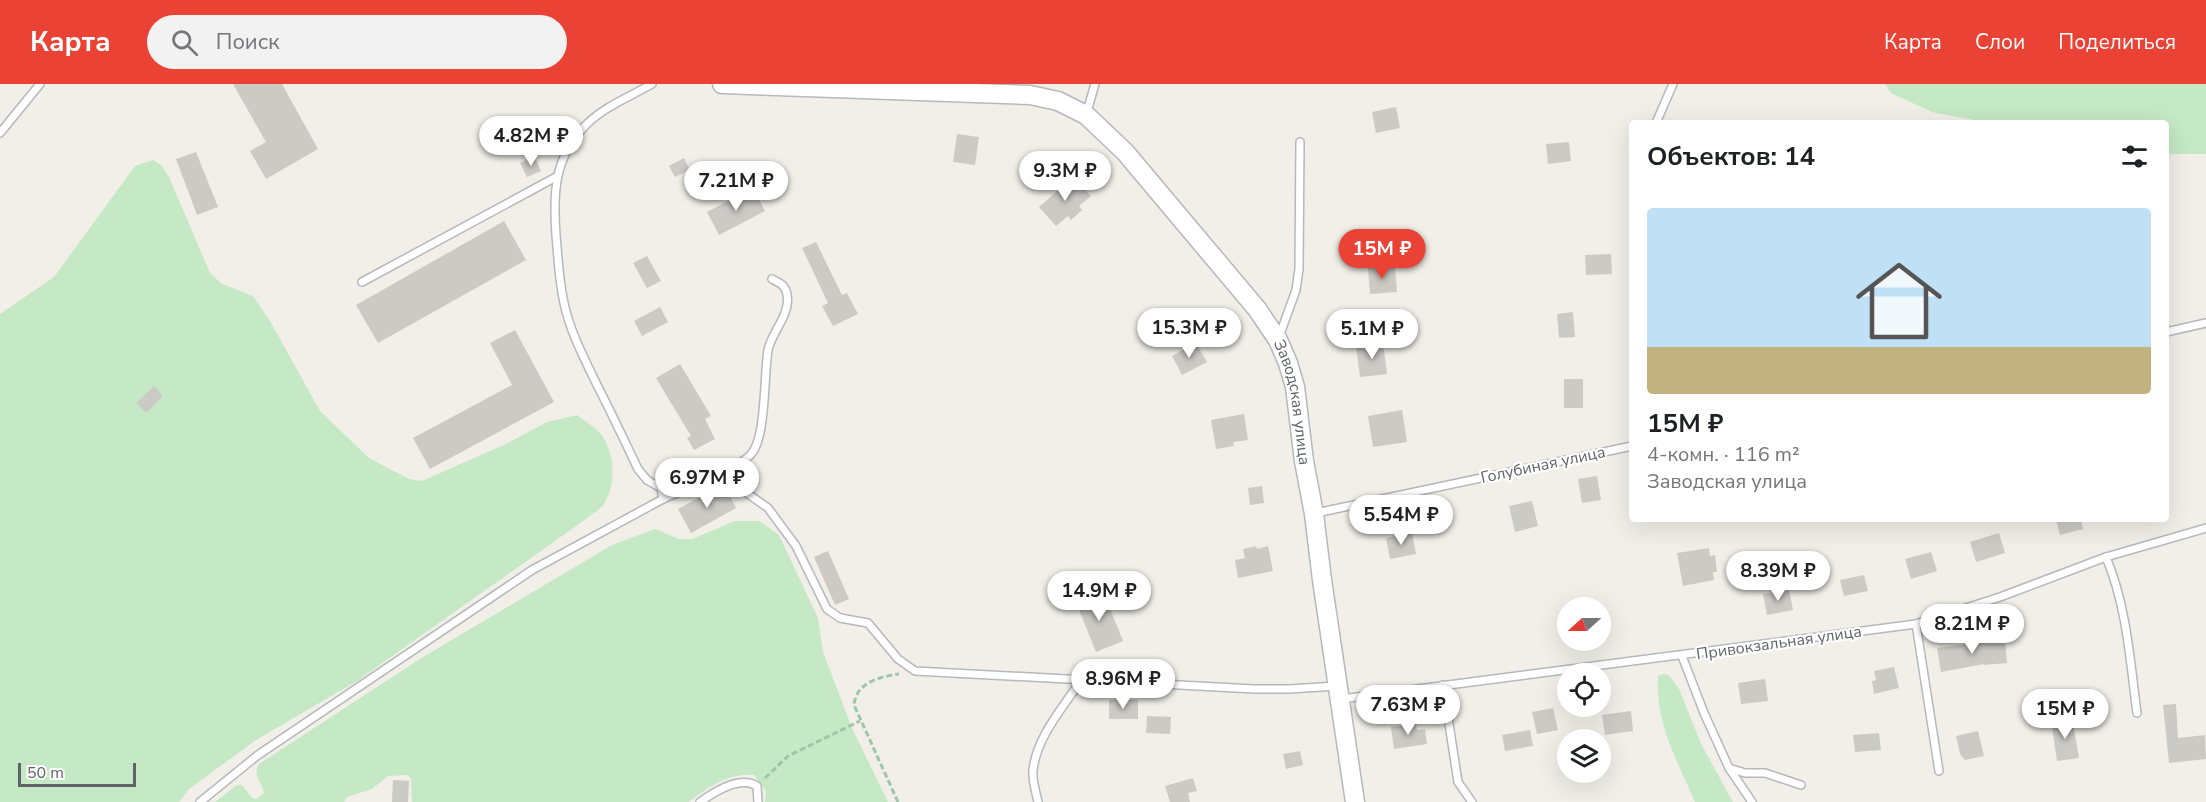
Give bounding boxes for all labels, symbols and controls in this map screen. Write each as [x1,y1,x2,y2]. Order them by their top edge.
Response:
search box [147,15,567,69]
text: Карта [30,23,111,61]
icon: search [168,26,201,59]
text: Поиск [216,27,280,57]
text: Карта [1884,28,1942,56]
text: Слои [1975,28,2025,56]
text: Поделиться [2058,28,2176,56]
pin: 4.82M ₽ [476,116,586,167]
text: 4.82M ₽ [493,122,569,149]
text: Объектов: 14 [1647,139,1815,174]
icon: filters [2118,140,2151,173]
pin: 9.3M ₽ [1016,151,1114,202]
text: 9.3M ₽ [1033,157,1097,184]
pin: 7.21M ₽ [681,161,791,212]
text: 7.21M ₽ [698,167,774,194]
pin: 15M ₽ [1340,229,1424,280]
text: 15M ₽ [1353,235,1411,262]
icon: home [1845,247,1953,355]
pin: 15.3M ₽ [1134,308,1244,359]
pin: 5.1M ₽ [1323,309,1421,360]
text: 15.3M ₽ [1151,314,1227,341]
text: 5.1M ₽ [1340,315,1404,342]
street label: Заводская улица [1268,336,1315,466]
text: 15M ₽ [1647,406,1723,441]
street label: Голубиная улица [1479,441,1607,489]
text: 4-комн. · 116 m² [1647,441,1800,468]
pin: 6.97M ₽ [652,458,762,509]
text: 6.97M ₽ [669,464,745,491]
text: Заводская улица [1647,468,1807,495]
pin: 5.54M ₽ [1346,495,1456,546]
text: 5.54M ₽ [1363,501,1439,528]
pin: 8.39M ₽ [1723,551,1833,602]
text: 8.39M ₽ [1740,557,1816,584]
pin: 14.9M ₽ [1044,571,1154,622]
text: 14.9M ₽ [1061,577,1137,604]
north arrow [1557,597,1611,651]
map controls [1557,597,1611,783]
pin: 8.21M ₽ [1917,604,2027,655]
text: 8.21M ₽ [1934,610,2010,637]
street label: Привокзальная улица [1695,620,1863,666]
pin: 8.96M ₽ [1068,659,1178,710]
button: locate [1557,663,1611,717]
text: 8.96M ₽ [1085,665,1161,692]
pin: 7.63M ₽ [1353,685,1463,736]
pin: 15M ₽ [2023,689,2107,740]
text: 7.63M ₽ [1370,691,1446,718]
text: 15M ₽ [2036,695,2094,722]
button: layers [1557,729,1611,783]
scale bar [18,760,136,788]
text: 50 m [27,762,64,784]

